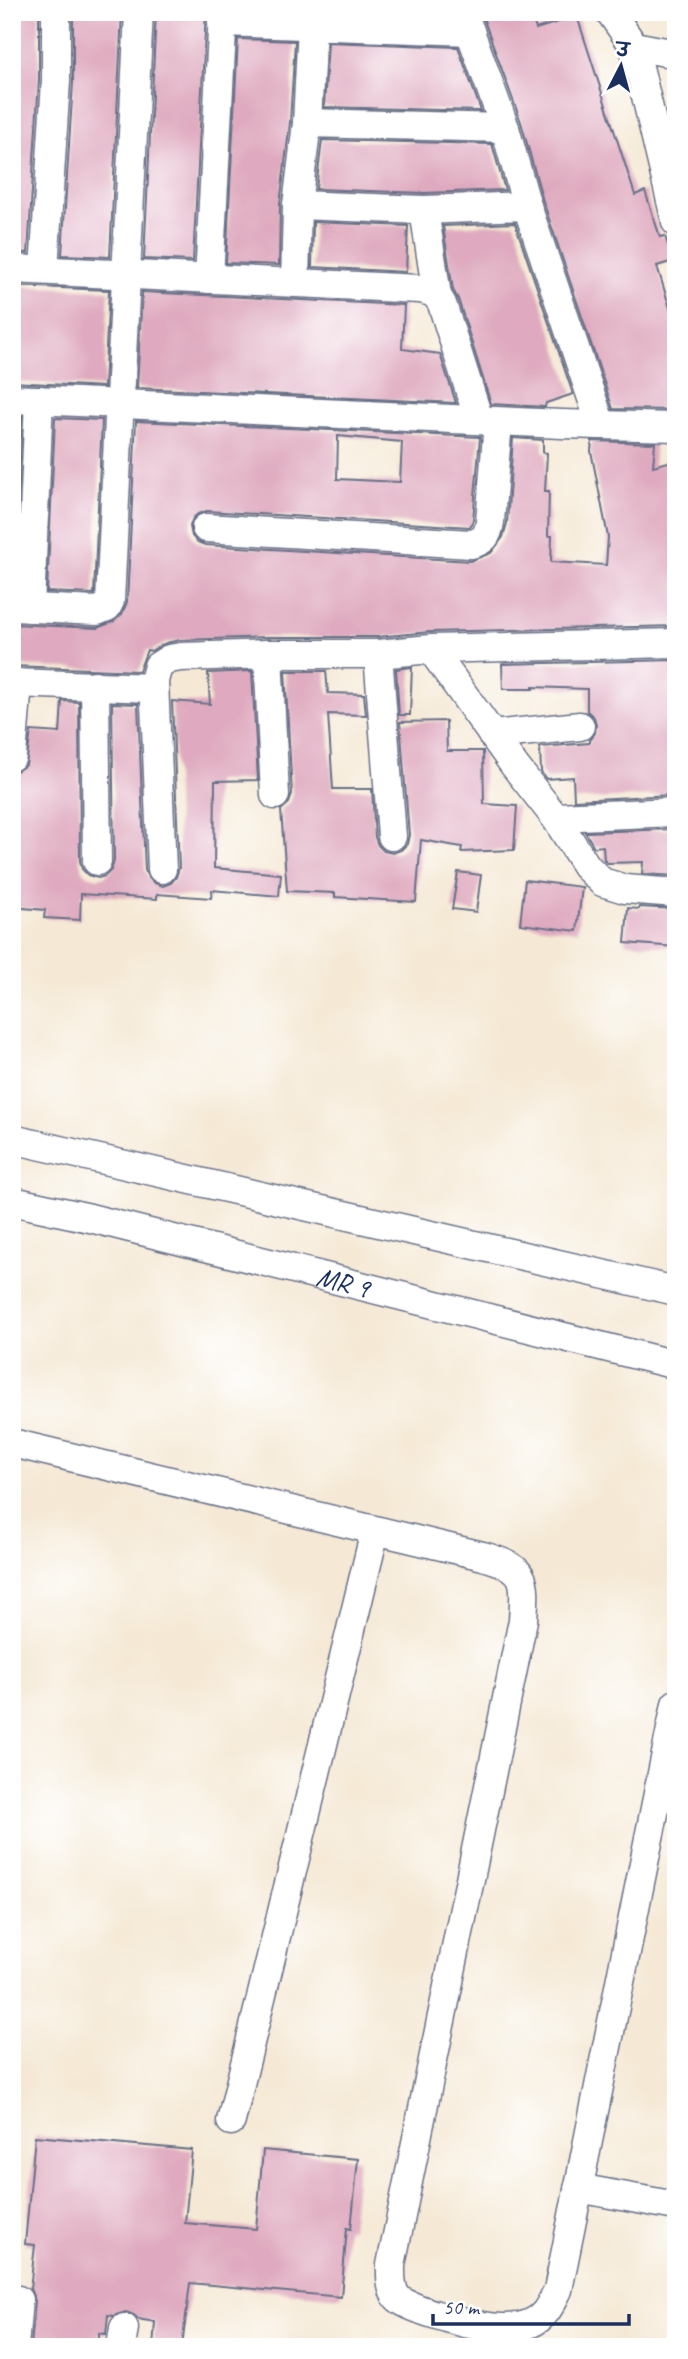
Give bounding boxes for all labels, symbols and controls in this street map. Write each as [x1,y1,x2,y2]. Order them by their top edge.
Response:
north arrow [586,32,656,102]
text: उ [613,37,633,63]
street label: MR 9 [313,1259,376,1306]
scale bar [433,2282,628,2326]
text: 50 m [443,2294,481,2320]

